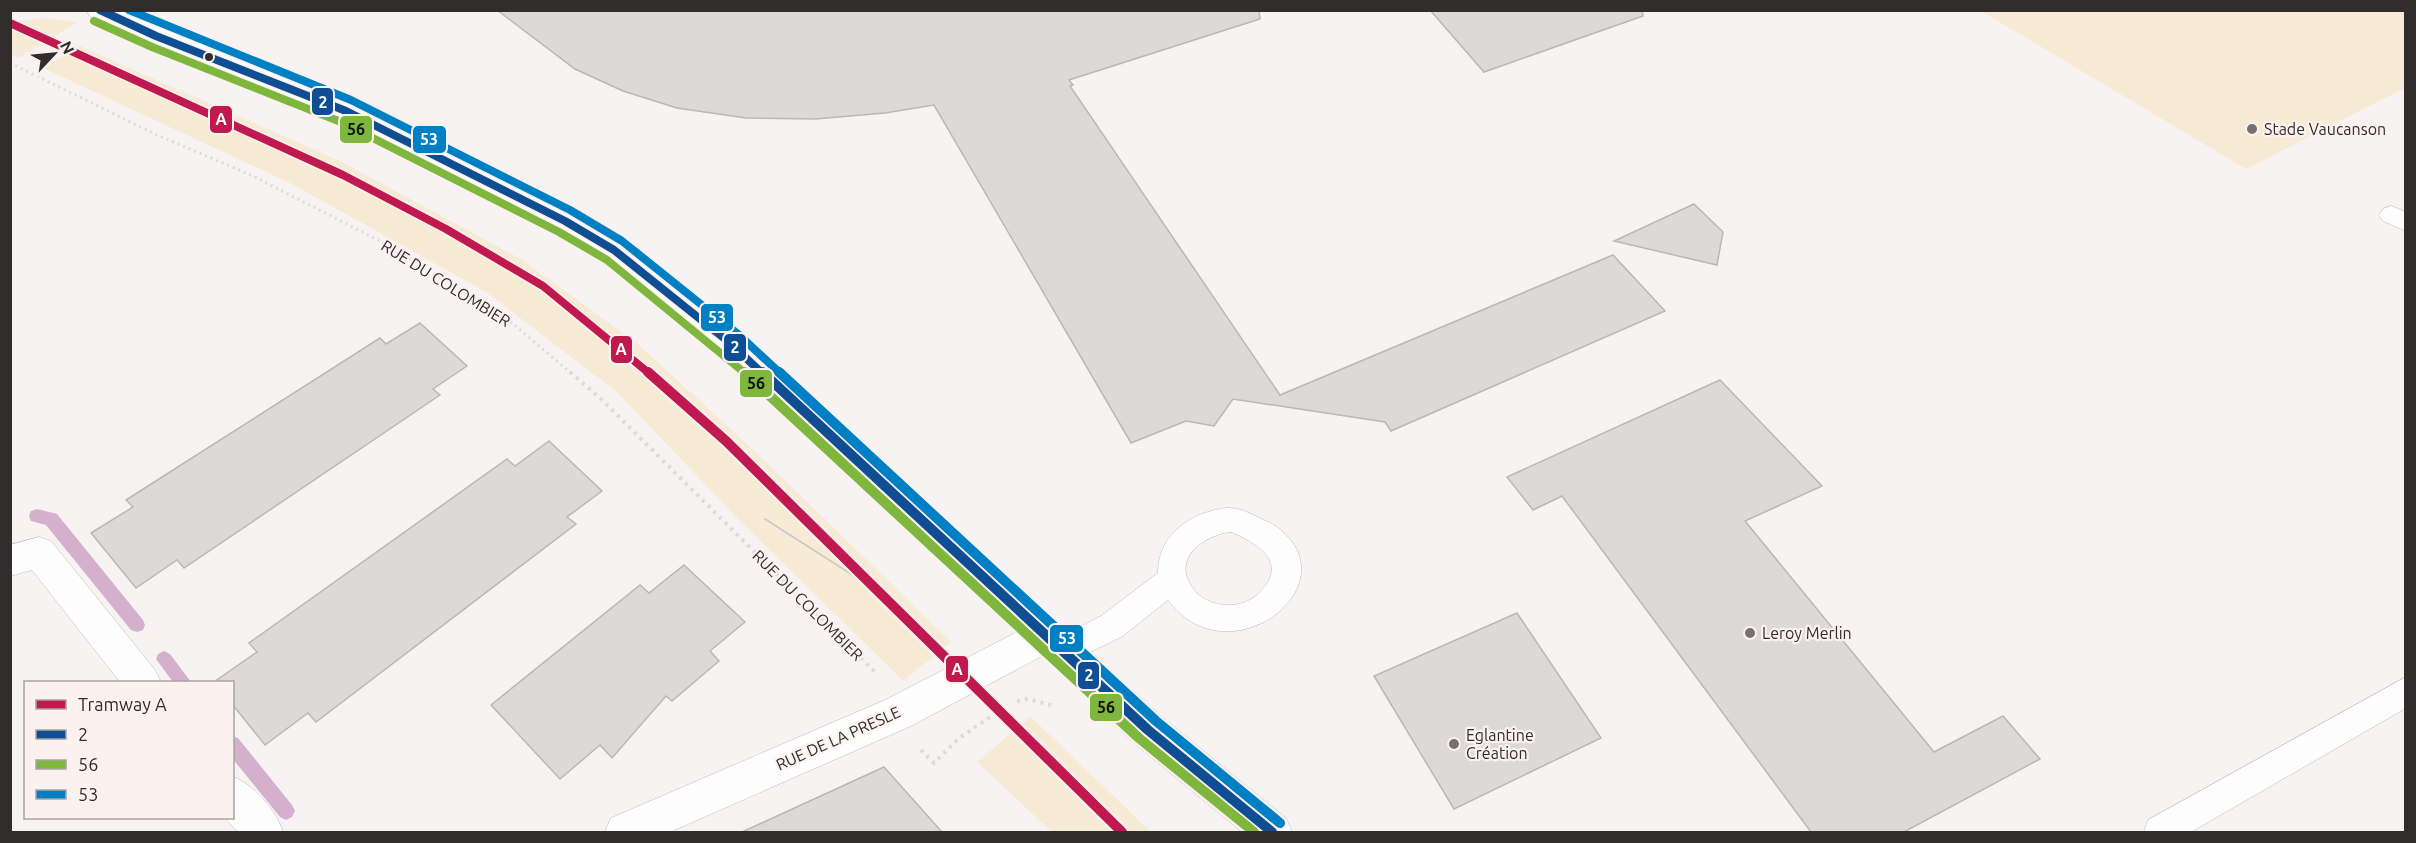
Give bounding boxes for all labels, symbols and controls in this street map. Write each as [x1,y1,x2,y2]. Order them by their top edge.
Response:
north arrow [24,24,84,84]
text: N [57,38,78,57]
unlabelled marker [203,51,215,63]
line badge: 2 [311,87,334,116]
text: 2 [318,93,328,111]
line badge: A [209,105,233,134]
text: A [215,110,227,128]
line badge: 56 [339,115,373,144]
text: 56 [347,120,365,138]
place label: Stade Vaucanson [2264,120,2386,138]
marker: Stade Vaucanson [2245,122,2259,136]
line badge: 53 [412,125,447,154]
text: 53 [420,130,438,148]
street label: RUE DU COLOMBIER [378,236,514,330]
line badge: 53 [700,303,734,332]
text: 53 [708,308,726,326]
line badge: 2 [723,333,747,362]
line badge: A [610,335,633,364]
text: 2 [730,338,740,356]
text: A [615,340,627,358]
line badge: 56 [739,369,773,398]
text: 56 [747,374,765,392]
street label: RUE DU COLOMBIER [749,546,867,664]
line badge: 53 [1049,624,1084,653]
place label: Leroy Merlin [1762,624,1852,642]
marker: Leroy Merlin [1743,626,1757,640]
text: 53 [1058,629,1076,647]
line badge: A [945,655,969,683]
text: A [951,660,963,678]
line badge: 2 [1077,661,1100,690]
text: 2 [1084,666,1094,684]
legend [24,681,234,819]
line badge: 56 [1089,693,1123,722]
text: Tramway A [78,694,167,714]
text: 56 [1097,698,1115,716]
street label: RUE DE LA PRESLE [773,702,903,774]
text: 2 [78,724,88,744]
place label: Eglantine Création [1466,726,1534,762]
marker: Eglantine Création [1447,737,1461,751]
text: 56 [78,754,98,774]
text: 53 [78,784,98,804]

